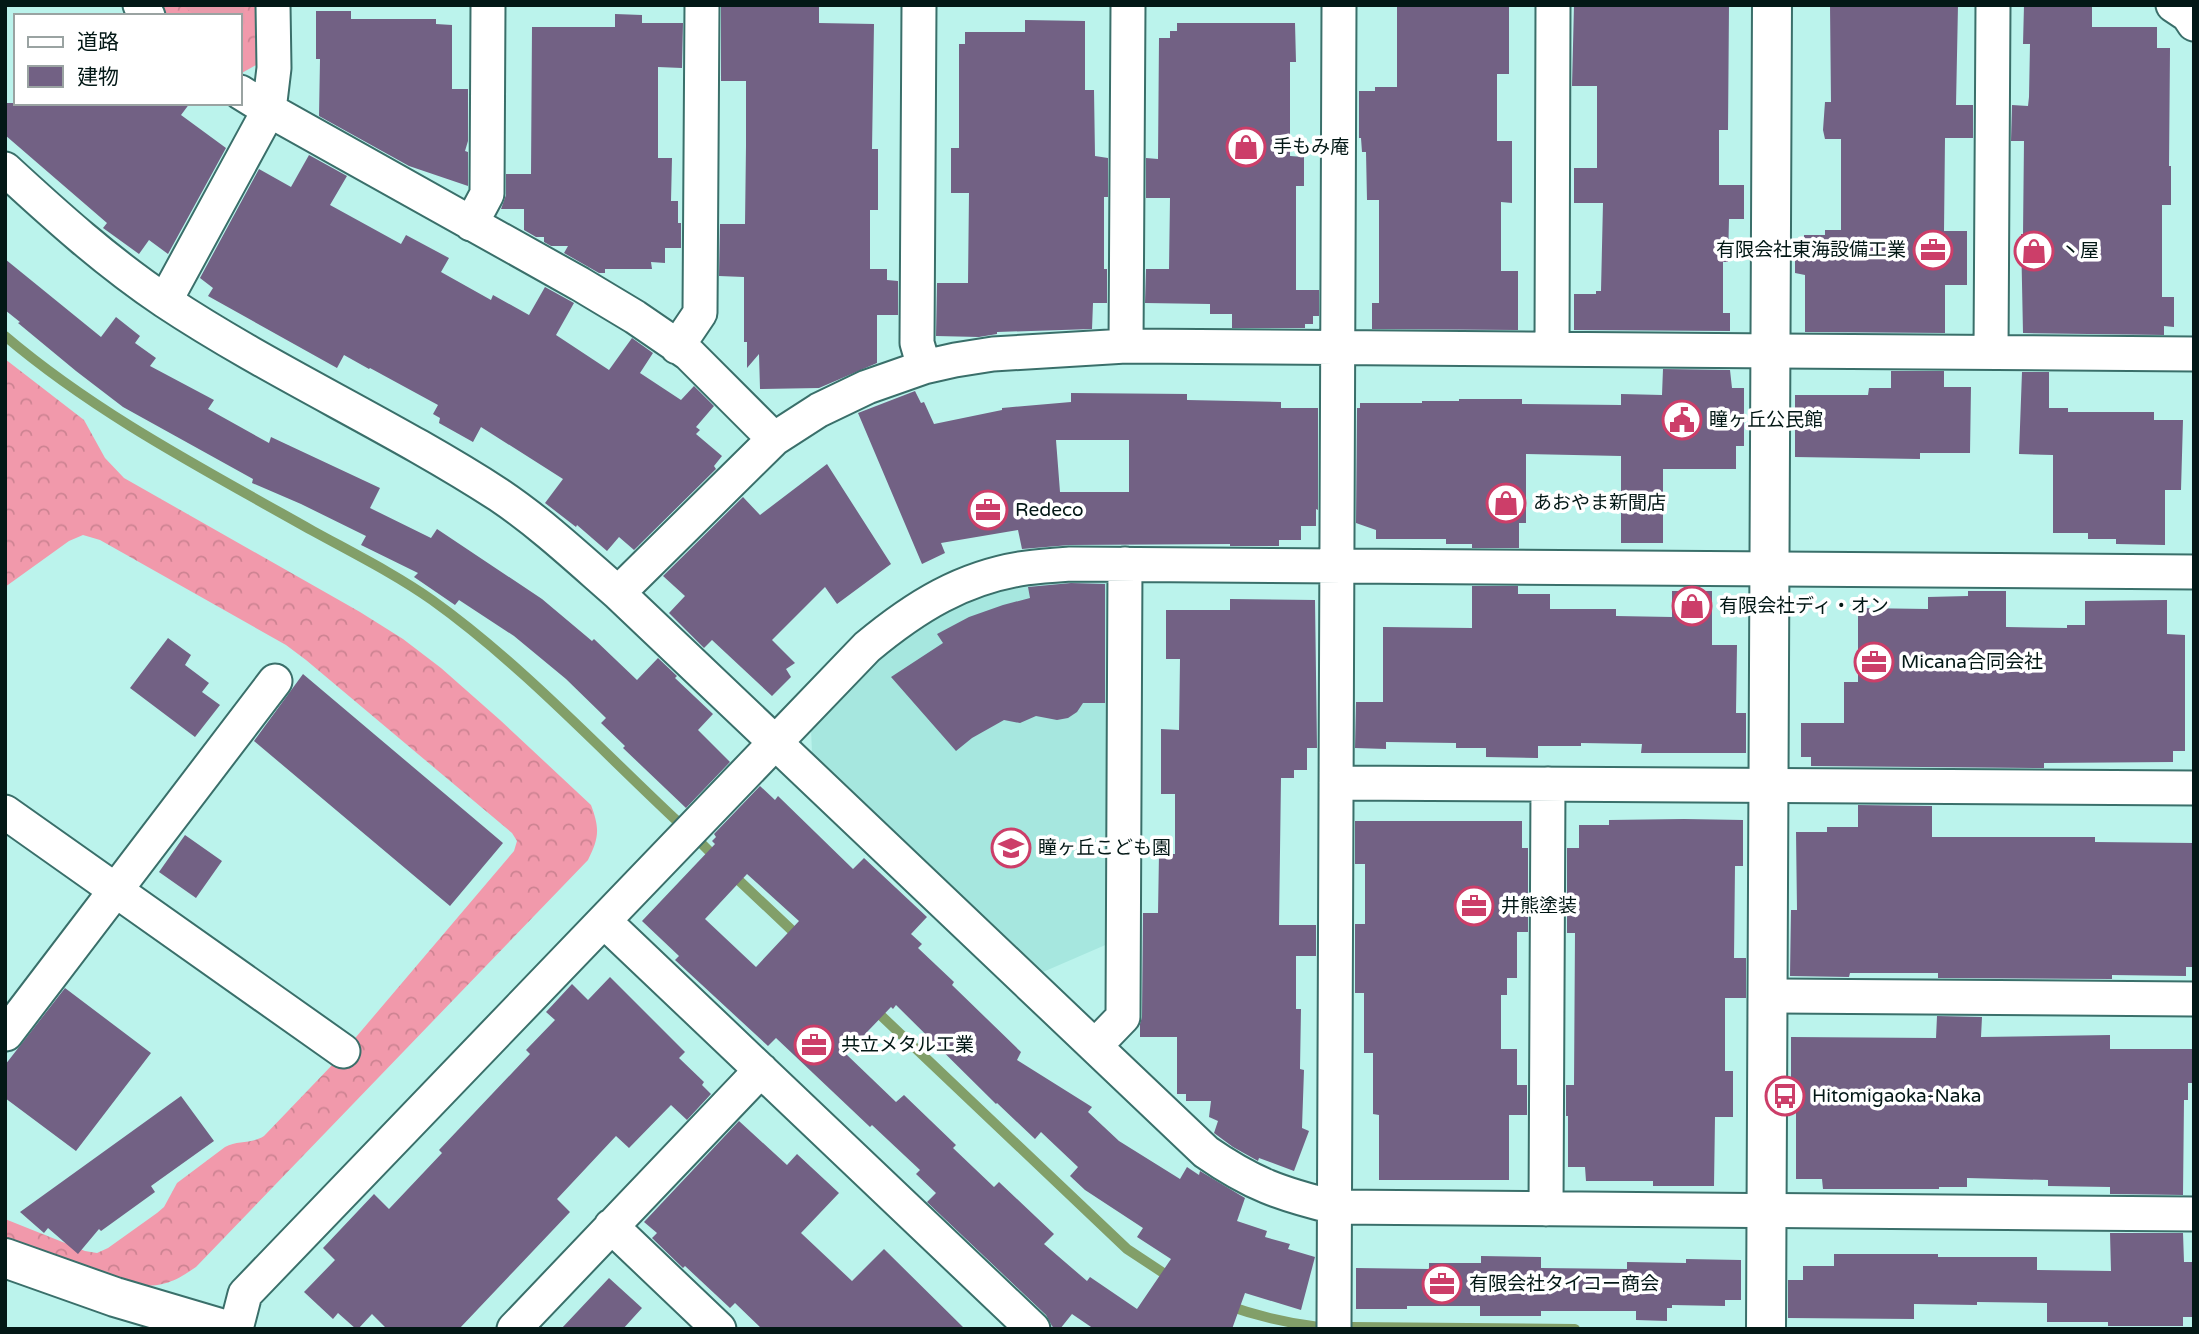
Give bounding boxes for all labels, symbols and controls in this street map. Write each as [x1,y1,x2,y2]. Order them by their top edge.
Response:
legend [14,14,242,105]
text: 道路 [77,30,119,55]
text: 建物 [77,65,119,90]
shop icon: 手もみ庵 [1225,126,1267,168]
place label: 手もみ庵 [1273,136,1349,158]
office icon: 有限会社東海設備工業 [1912,229,1954,271]
shop icon: 丶屋 [2013,230,2055,272]
place label: 有限会社東海設備工業 [1716,239,1906,261]
place label: 丶屋 [2061,240,2099,262]
public building icon: 瞳ヶ丘公民館 [1661,399,1703,441]
place label: 瞳ヶ丘公民館 [1709,409,1823,431]
shop icon: あおやま新聞店 [1485,482,1527,524]
office icon: Redeco [967,489,1009,531]
place label: あおやま新聞店 [1533,492,1666,514]
place label: Redeco [1015,499,1084,521]
shop icon: 有限会社ディ・オン [1671,585,1713,627]
place label: 有限会社ディ・オン [1719,595,1889,617]
office icon: Micana合同会社 [1853,641,1895,683]
place label: Micana合同会社 [1901,651,2043,673]
school or university icon: 瞳ヶ丘こども園 [990,827,1032,869]
place label: 瞳ヶ丘こども園 [1038,837,1171,859]
office icon: 井熊塗装 [1453,885,1495,927]
place label: 井熊塗装 [1501,895,1577,917]
office icon: 共立メタル工業 [793,1024,835,1066]
place label: 共立メタル工業 [841,1034,974,1056]
bus stop icon: Hitomigaoka-Naka [1764,1075,1806,1117]
place label: Hitomigaoka-Naka [1812,1085,1981,1107]
office icon: 有限会社タイコー商会 [1421,1263,1463,1305]
place label: 有限会社タイコー商会 [1469,1273,1659,1295]

